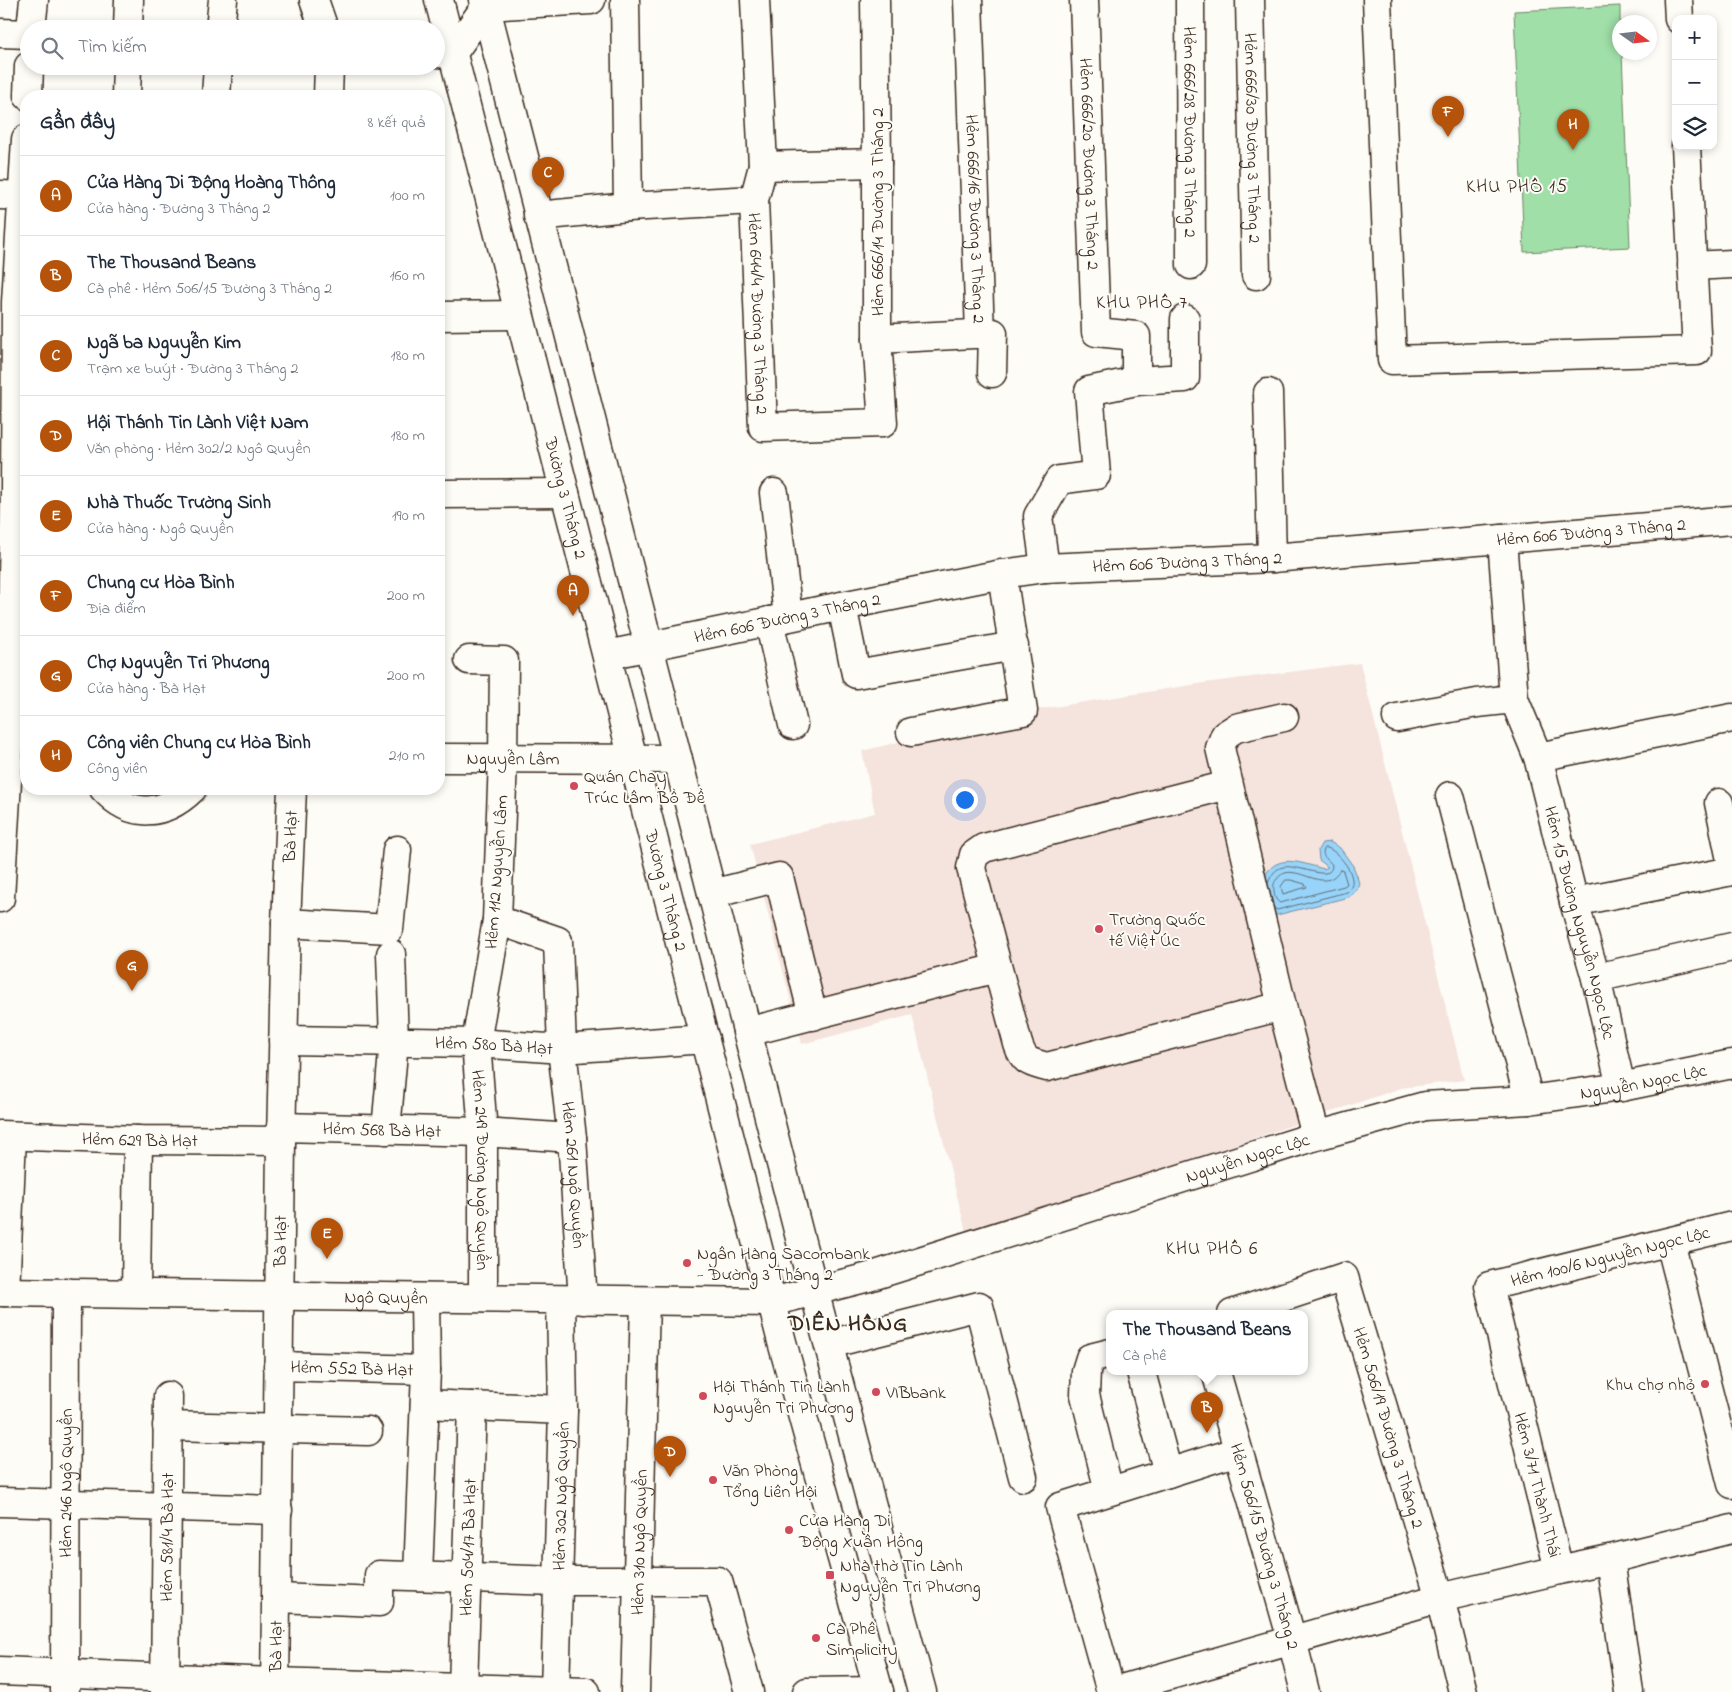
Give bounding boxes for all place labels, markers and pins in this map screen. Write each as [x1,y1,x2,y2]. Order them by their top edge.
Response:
pin: F [1432,96,1464,137]
pin: H [1557,109,1589,150]
pin: C [532,157,564,198]
pin: A [557,575,589,616]
place label: Quán Chay Trúc Lâm Bồ Đề [584,765,706,812]
marker: Quán Chay Trúc Lâm Bồ Đề [568,780,580,792]
place label: Trường Quốc tế Việt Úc [1109,908,1205,955]
marker: Trường Quốc tế Việt Úc [1093,923,1105,935]
pin: G [116,950,148,991]
pin: E [311,1218,343,1259]
place label: Ngân Hàng Sacombank - Đường 3 Tháng 2 [697,1242,870,1290]
marker: Ngân Hàng Sacombank - Đường 3 Tháng 2 [681,1257,693,1269]
place label: Khu chợ nhỏ [1606,1373,1695,1399]
place label: Hội Thánh Tin Lành Nguyễn Tri Phương [713,1375,854,1423]
marker: Khu chợ nhỏ [1699,1378,1711,1390]
place label: VIBbank [885,1381,946,1407]
marker: VIBbank [870,1386,882,1398]
marker: Hội Thánh Tin Lành Nguyễn Tri Phương [697,1390,709,1402]
pin: B [1191,1392,1223,1433]
pin: D [654,1436,686,1477]
place label: Văn Phòng Tổng Liên Hội [722,1459,817,1507]
marker: Văn Phòng Tổng Liên Hội [707,1474,719,1486]
place label: Cửa Hàng Di Động Xuân Hồng [798,1509,923,1557]
marker: Cửa Hàng Di Động Xuân Hồng [783,1524,795,1536]
place label: Nhà thờ Tin Lành Nguyễn Tri Phương [840,1554,981,1602]
marker: Nhà thờ Tin Lành Nguyễn Tri Phương [824,1569,836,1581]
place label: Cà Phê Simplicity [826,1617,898,1664]
marker: Cà Phê Simplicity [810,1632,822,1644]

